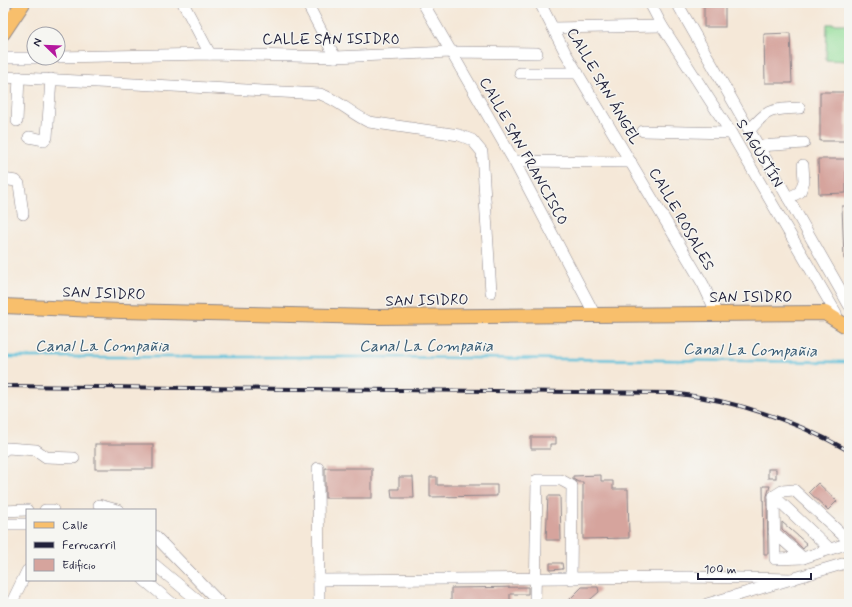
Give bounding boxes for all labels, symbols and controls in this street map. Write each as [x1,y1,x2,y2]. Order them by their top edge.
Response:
street label: CALLE SAN ÁNGEL [562,24,646,149]
north arrow [26,26,66,66]
street label: CALLE SAN ISIDRO [262,30,400,50]
text: N [30,36,46,49]
street label: CALLE SAN FRANCISCO [474,74,572,229]
street label: S AGUSTÍN [731,115,788,192]
street label: CALLE ROSALES [644,165,719,274]
street label: SAN ISIDRO [62,283,146,305]
street label: SAN ISIDRO [710,288,792,308]
street label: SAN ISIDRO [385,290,469,312]
water label: Canal La Compañia [35,336,169,357]
water label: Canal La Compañia [359,336,493,357]
water label: Canal La Compañia [683,339,817,362]
legend [26,509,156,581]
text: Calle [62,518,88,534]
text: Ferrocarril [62,538,116,554]
scale bar [698,555,811,581]
text: Edificio [62,558,96,574]
text: 100 m [704,562,736,578]

